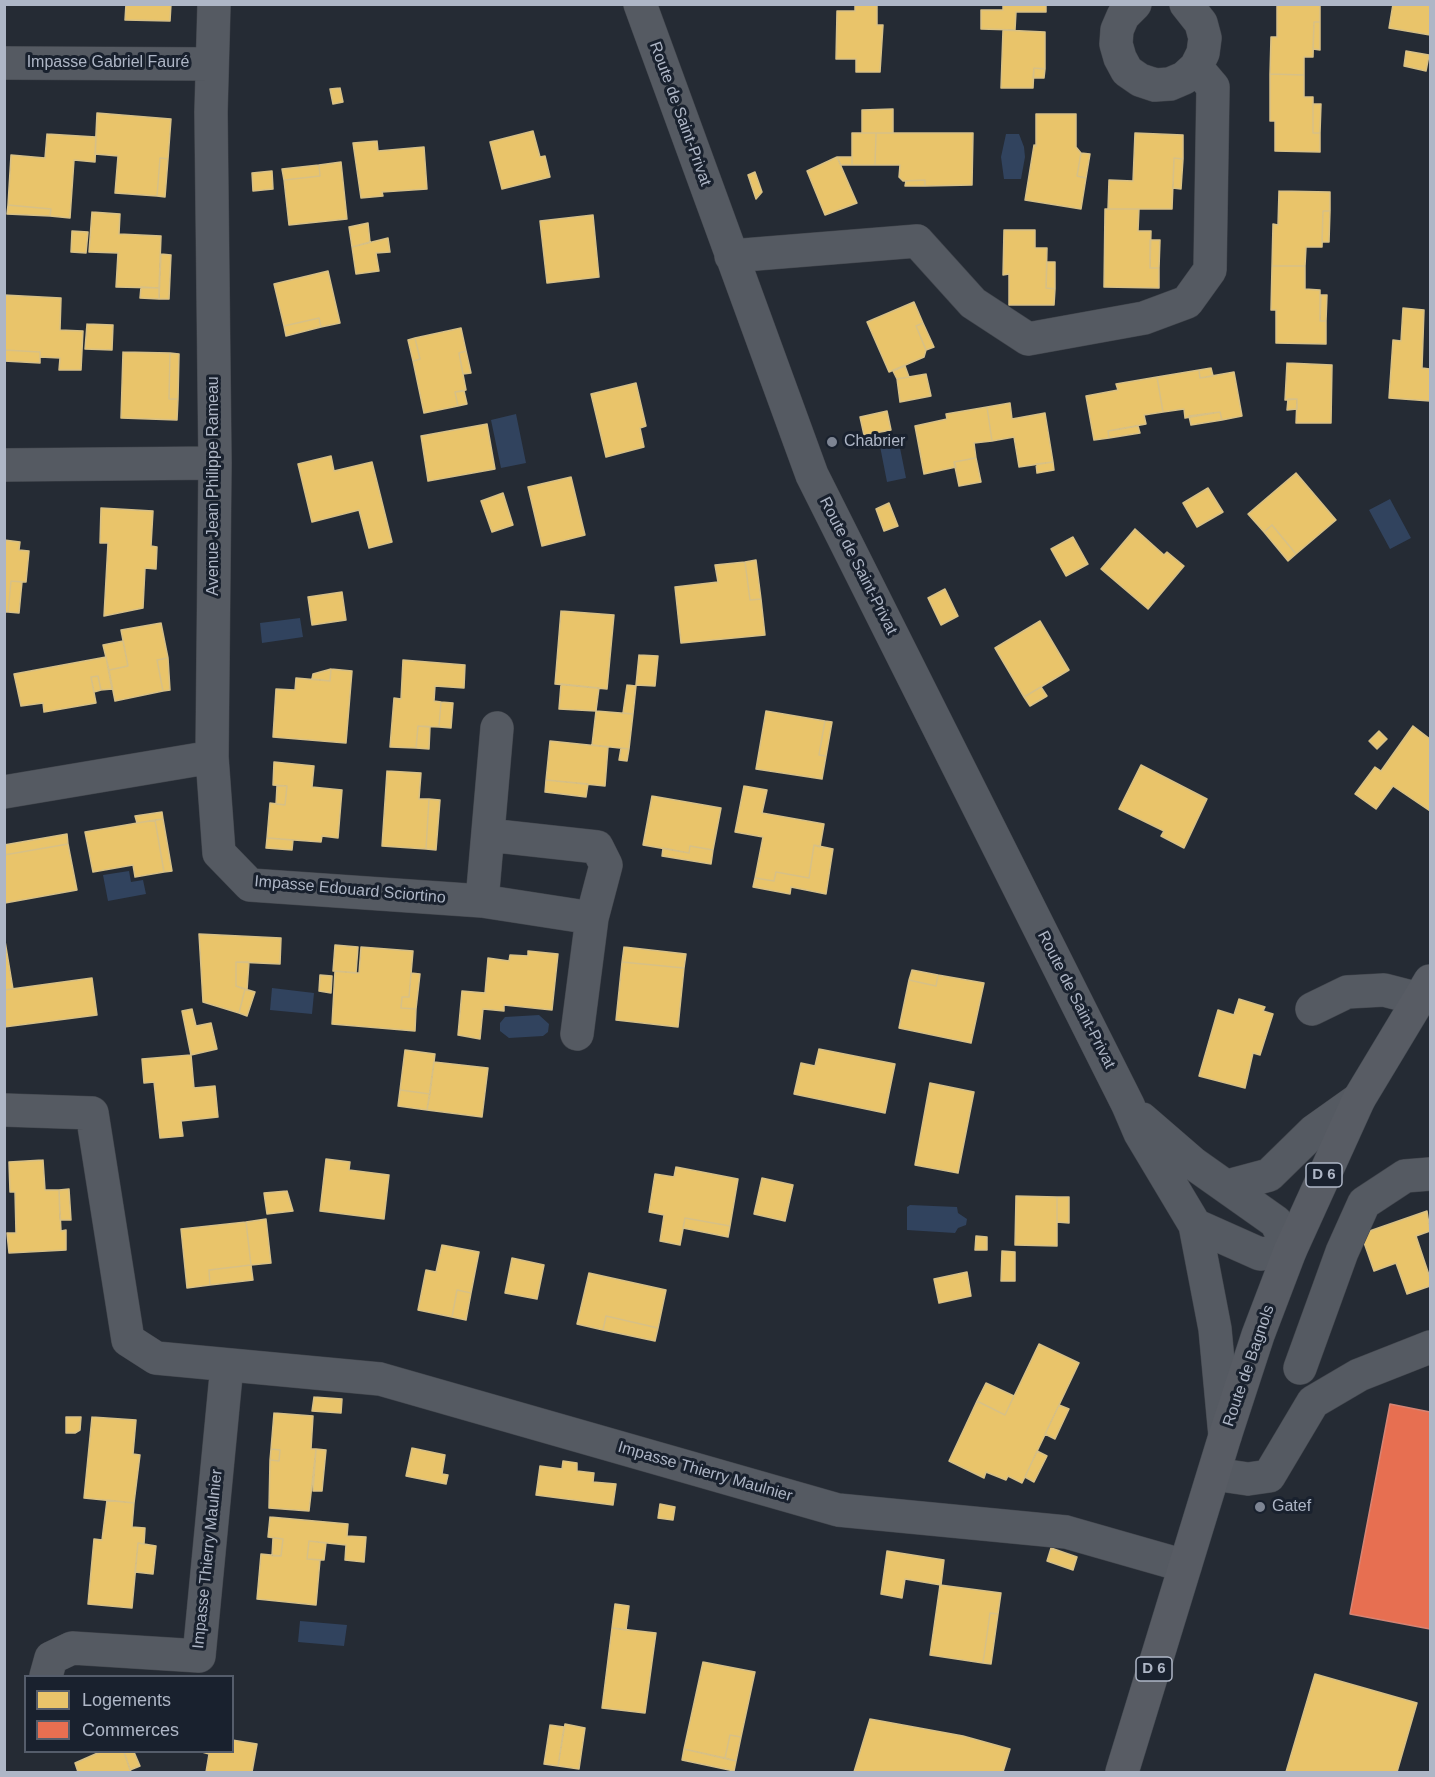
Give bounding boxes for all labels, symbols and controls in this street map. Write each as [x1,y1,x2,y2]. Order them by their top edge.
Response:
street label: Route de Saint-Privat [645,39,715,189]
street label: Impasse Gabriel Fauré [27,53,189,73]
street label: Avenue Jean Philippe Rameau [204,376,224,596]
place label: Chabrier [844,432,905,452]
marker: Chabrier [825,435,839,449]
street label: Route de Saint-Privat [815,494,901,638]
street label: Impasse Edouard Sciortino [253,872,447,908]
street label: Route de Saint-Privat [1033,928,1119,1072]
road number: D 6 [1306,1163,1342,1187]
street label: Route de Bagnols [1219,1303,1279,1429]
street label: Impasse Thierry Maulnier [616,1438,794,1506]
street label: Impasse Thierry Maulnier [189,1468,227,1650]
place label: Gatef [1272,1497,1311,1517]
marker: Gatef [1253,1500,1267,1514]
road number: D 6 [1136,1657,1172,1681]
legend [24,1675,234,1753]
text: Logements [82,1690,171,1710]
text: Commerces [82,1720,179,1740]

